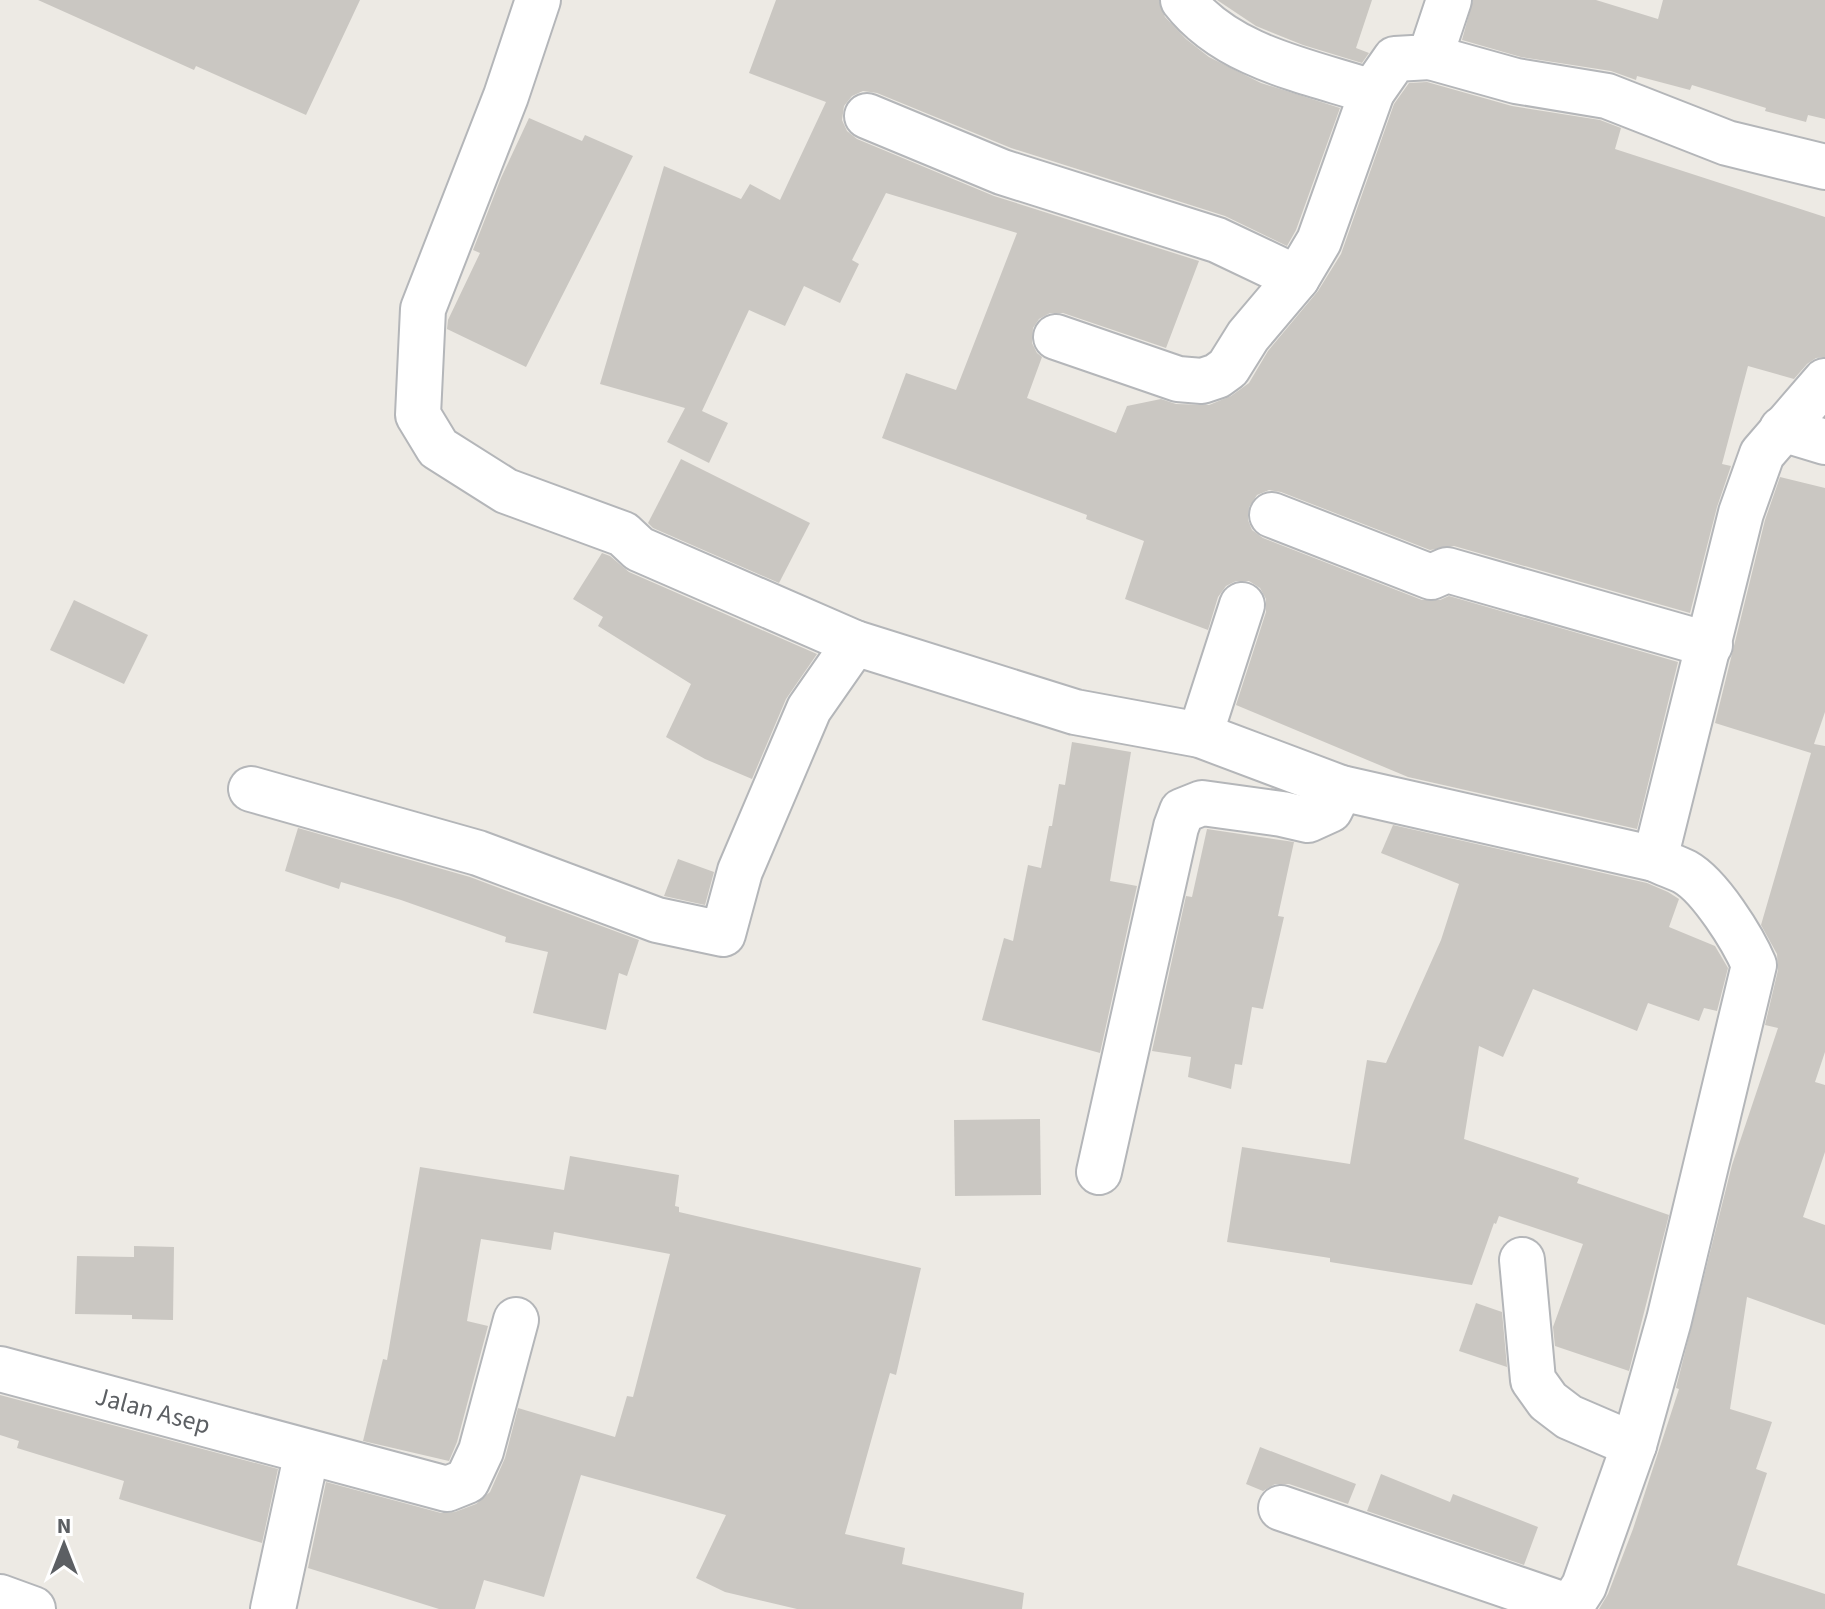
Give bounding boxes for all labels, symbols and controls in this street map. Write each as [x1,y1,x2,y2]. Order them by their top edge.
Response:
street label: Jalan Asep [91,1377,214,1444]
north arrow [24,1505,104,1585]
text: N [57,1510,71,1542]

